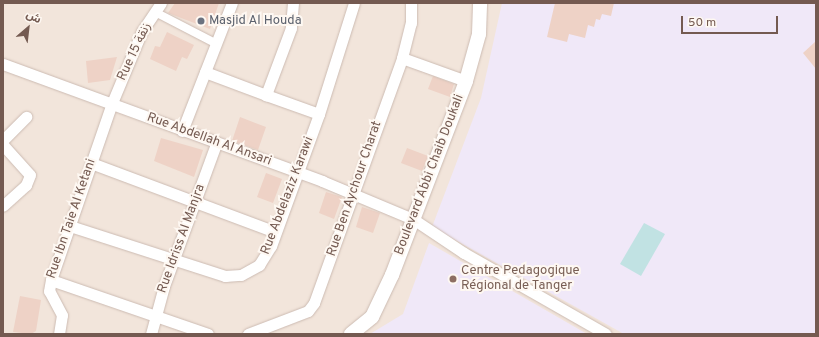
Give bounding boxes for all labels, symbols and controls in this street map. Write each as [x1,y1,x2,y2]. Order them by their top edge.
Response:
north arrow [8,8,48,48]
text: ش [24,8,44,27]
scale bar [683,8,780,34]
place label: Masjid Al Houda [209,13,302,29]
text: 50 m [688,15,716,31]
marker: Masjid Al Houda [196,16,206,26]
street label: Rue 15 زنقة [115,20,155,84]
street label: Boulevard Abbi Chaib Doukali [392,92,468,258]
street label: Rue Abdellah Al Ansari [144,110,274,170]
street label: Rue Ben Aychour Charat [324,119,386,259]
street label: Rue Abdelaziz Karawi [258,135,318,257]
street label: Rue Ibn Taie Al Ketani [44,157,100,281]
street label: Rue Idriss Al Manjra [155,182,209,296]
place label: Centre Pedagogique Régional de Tanger [461,264,580,295]
marker: Centre Pedagogique Régional de Tanger [448,274,458,284]

